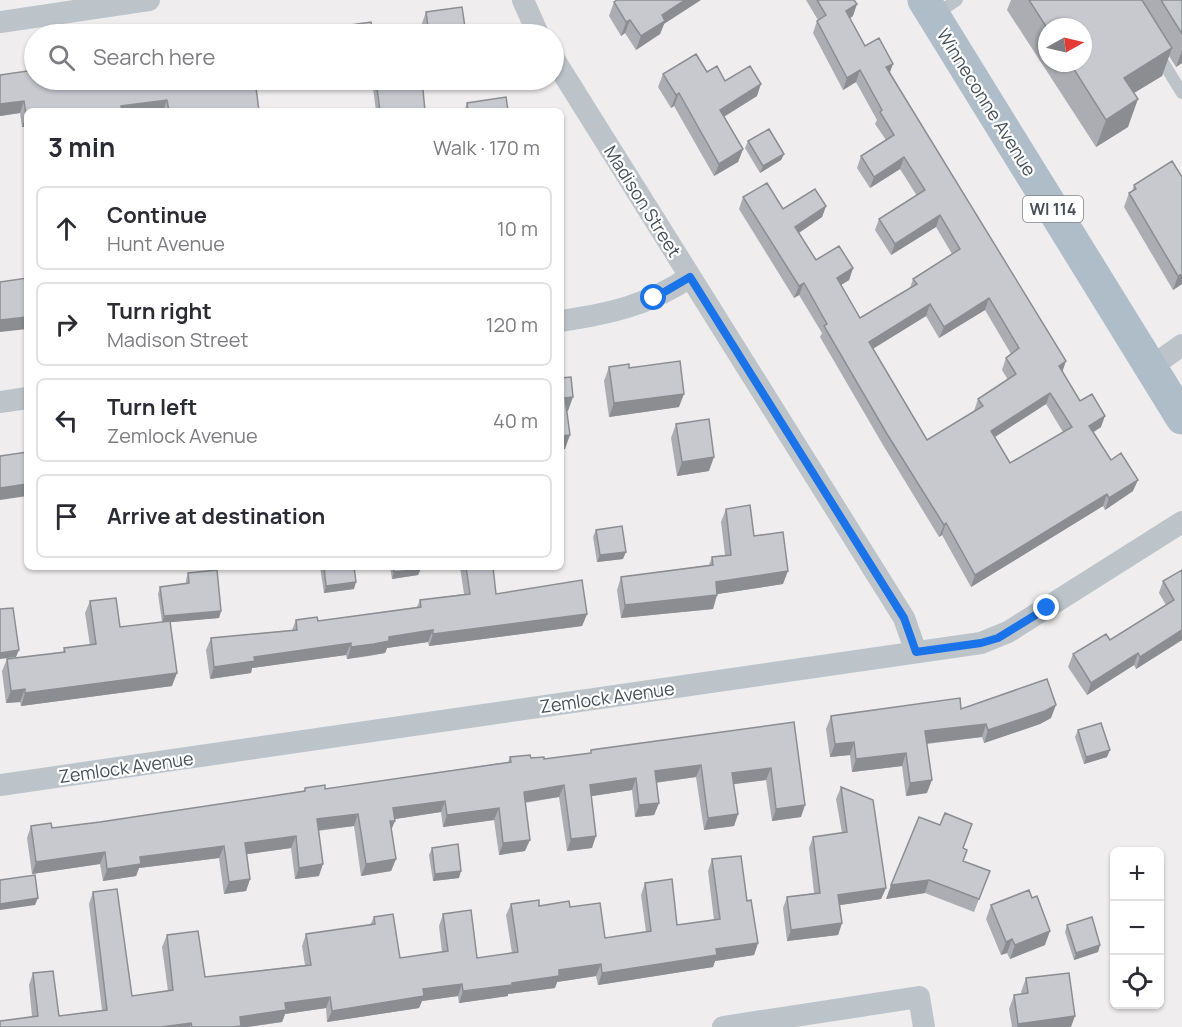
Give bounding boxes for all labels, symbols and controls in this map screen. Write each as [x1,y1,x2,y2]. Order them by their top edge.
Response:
north arrow [1038,18,1092,72]
search box [24,24,564,90]
street label: Winneconne Avenue [932,24,1042,180]
icon: search [45,41,78,74]
text: Search here [93,42,215,72]
text: 3 min [48,129,115,165]
text: Walk · 170 m [433,134,540,161]
street label: Madison Street [599,141,687,261]
road number: WI 114 [1023,196,1083,222]
text: Continue [107,200,207,230]
icon: ahead [50,212,83,245]
text: 10 m [497,215,538,242]
text: Hunt Avenue [107,230,225,257]
route start [640,284,666,310]
text: Turn right [107,296,212,326]
icon: right [50,308,83,341]
text: 120 m [486,311,538,338]
text: Madison Street [107,326,248,353]
text: Turn left [107,392,197,422]
icon: left [50,404,83,437]
text: 40 m [493,407,538,434]
text: Zemlock Avenue [107,422,258,449]
icon: arrive [50,500,83,533]
text: Arrive at destination [107,501,325,531]
route end [1033,594,1059,620]
street label: Zemlock Avenue [538,676,676,718]
street label: Zemlock Avenue [57,746,195,788]
map controls [1110,847,1164,1009]
button: + [1110,847,1164,901]
button: − [1110,901,1164,955]
button: locate [1110,955,1164,1009]

